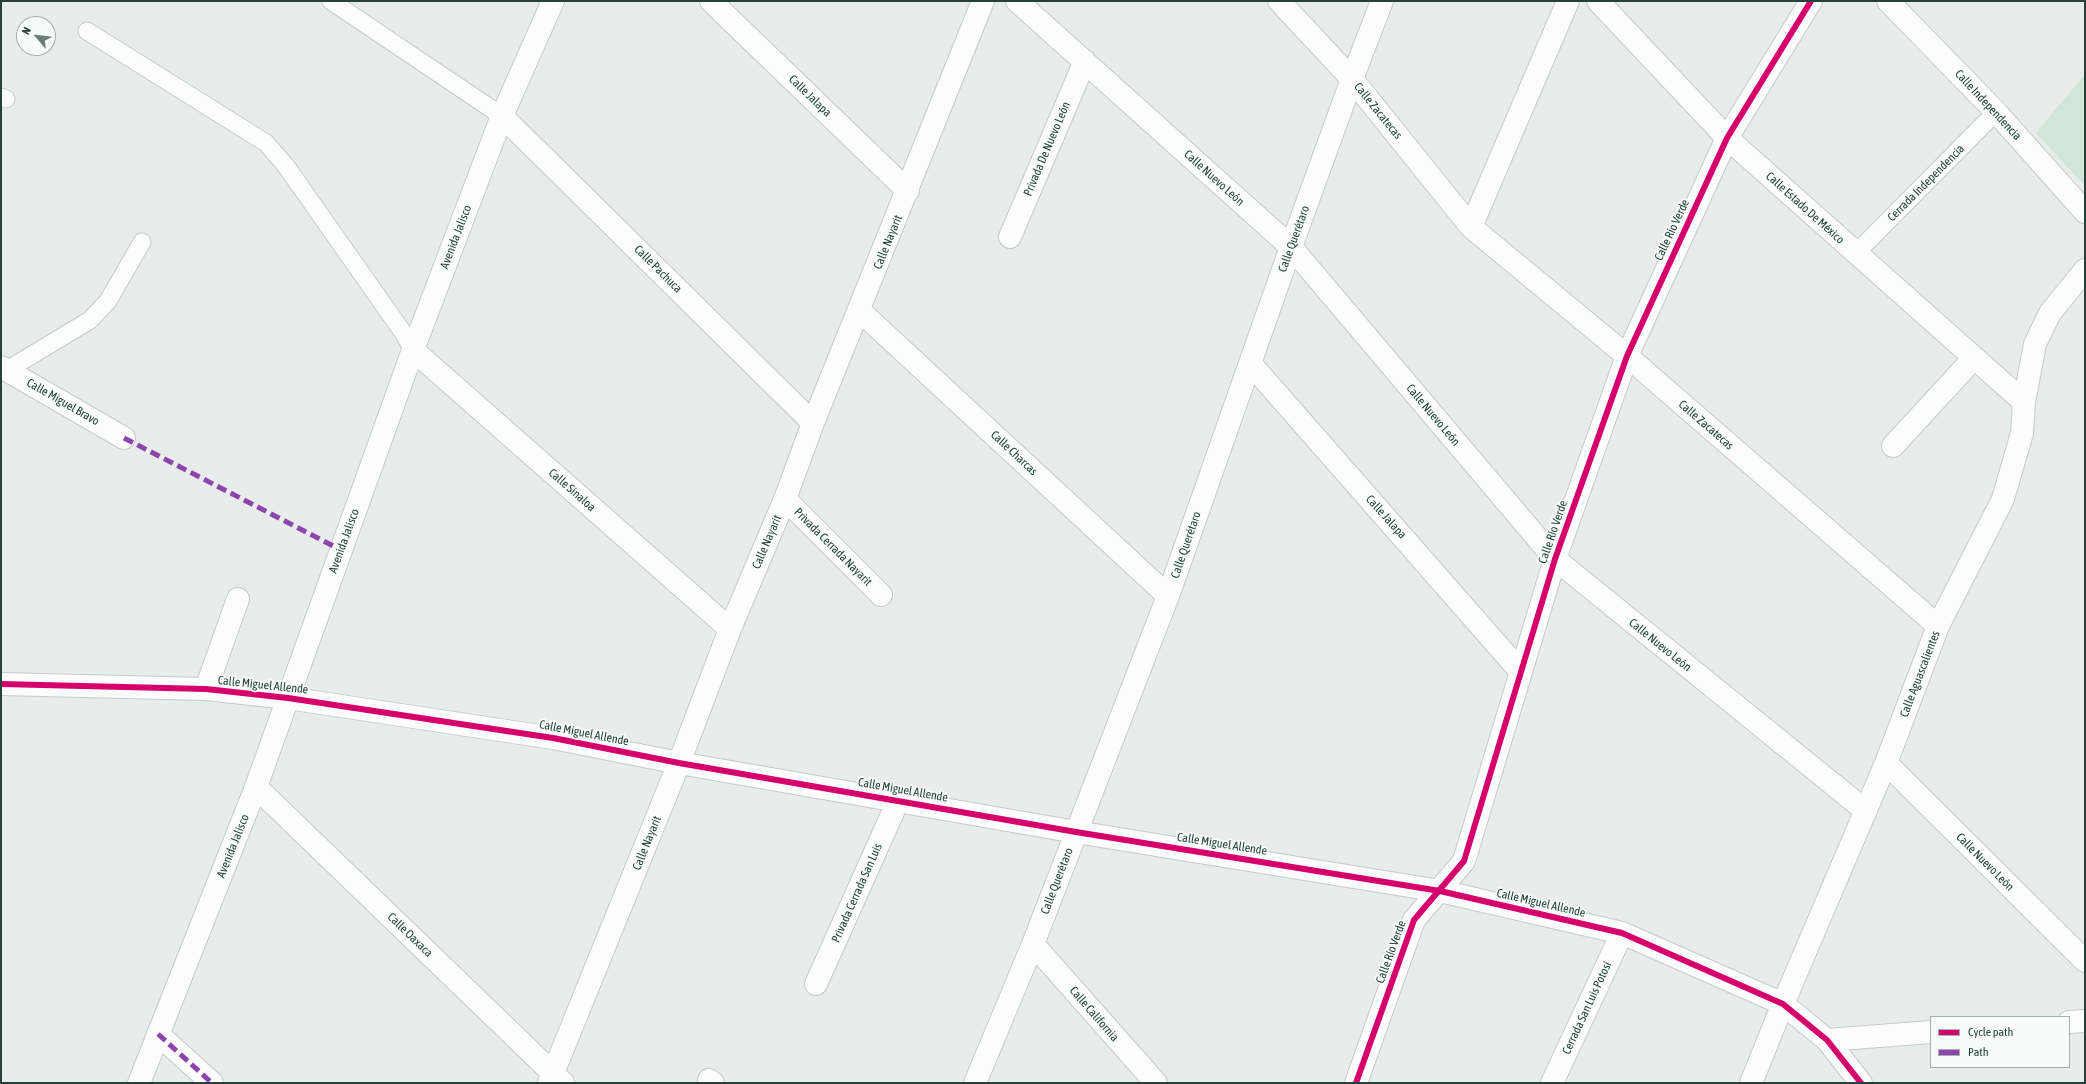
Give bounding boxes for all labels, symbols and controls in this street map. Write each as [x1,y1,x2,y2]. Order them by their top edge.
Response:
north arrow [16,16,56,56]
text: N [19,25,33,37]
street label: Calle Independencia [1952,67,2024,143]
street label: Calle Jalapa [786,72,834,120]
street label: Calle Zacatecas [1351,80,1405,142]
street label: Privada De Nuevo León [1021,100,1073,198]
street label: Cerrada Independencia [1885,142,1967,224]
street label: Calle Nuevo León [1181,147,1247,209]
street label: Calle Estado De México [1763,169,1847,247]
street label: Calle Río Verde [1652,197,1692,263]
street label: Avenida Jalisco [437,203,475,271]
street label: Calle Querétaro [1275,204,1313,274]
street label: Calle Nayarit [871,213,905,271]
street label: Calle Pachuca [631,242,685,296]
street label: Calle Miguel Bravo [24,375,102,429]
street label: Calle Nuevo León [1403,381,1463,449]
street label: Calle Zacatecas [1676,397,1736,453]
street label: Calle Charcas [988,428,1040,478]
street label: Calle Sinaloa [545,466,599,514]
street label: Calle Jalapa [1363,492,1409,542]
street label: Calle Río Verde [1535,498,1571,566]
street label: Privada Cerrada Nayarit [791,505,875,589]
street label: Avenida Jalisco [326,507,362,575]
street label: Calle Querétaro [1168,510,1204,580]
street label: Calle Nayarit [749,513,785,571]
street label: Calle Nuevo León [1626,615,1694,675]
street label: Calle Aguascalientes [1897,629,1943,719]
street label: Calle Miguel Allende [217,673,309,697]
street label: Calle Miguel Allende [538,717,630,749]
street label: Calle Miguel Allende [857,775,949,805]
street label: Avenida Jalisco [214,812,252,880]
street label: Calle Nayarit [630,814,664,872]
street label: Calle Miguel Allende [1176,830,1268,858]
street label: Calle Nuevo León [1953,830,2017,894]
street label: Privada Cerrada San Luis [829,841,885,945]
street label: Calle Querétaro [1038,846,1076,916]
street label: Calle Miguel Allende [1495,886,1587,920]
street label: Calle Oaxaca [384,910,436,960]
street label: Calle Río Verde [1373,919,1409,985]
street label: Cerrada San Luis Potosí [1559,959,1615,1057]
street label: Calle California [1066,984,1122,1044]
legend [1930,1016,2070,1068]
text: Cycle path [1968,1025,2013,1039]
text: Path [1968,1045,1989,1059]

